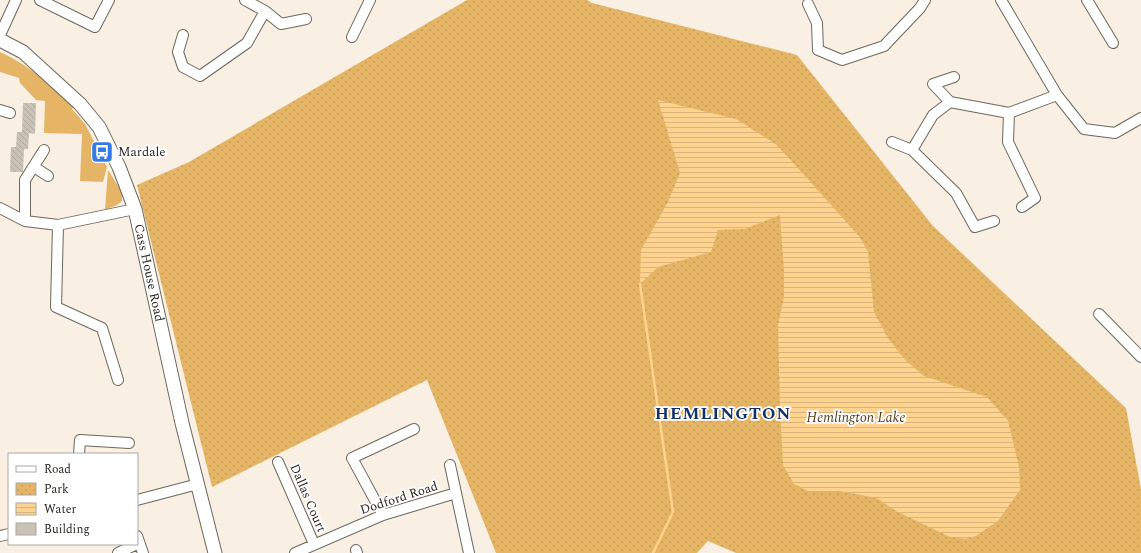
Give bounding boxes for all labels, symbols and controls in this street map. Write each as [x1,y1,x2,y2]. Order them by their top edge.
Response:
bus stop icon: Mardale [89,139,115,165]
place label: Mardale [118,142,166,162]
street label: Cass House Road [129,222,169,324]
district label: HEMLINGTON [655,401,791,427]
water label: Hemlington Lake [807,407,905,428]
legend [8,453,138,545]
text: Road [44,460,71,479]
street label: Dallas Court [285,461,332,536]
street label: Dodford Road [357,476,441,520]
text: Park [44,480,69,499]
text: Water [44,500,76,519]
text: Building [44,520,90,539]

